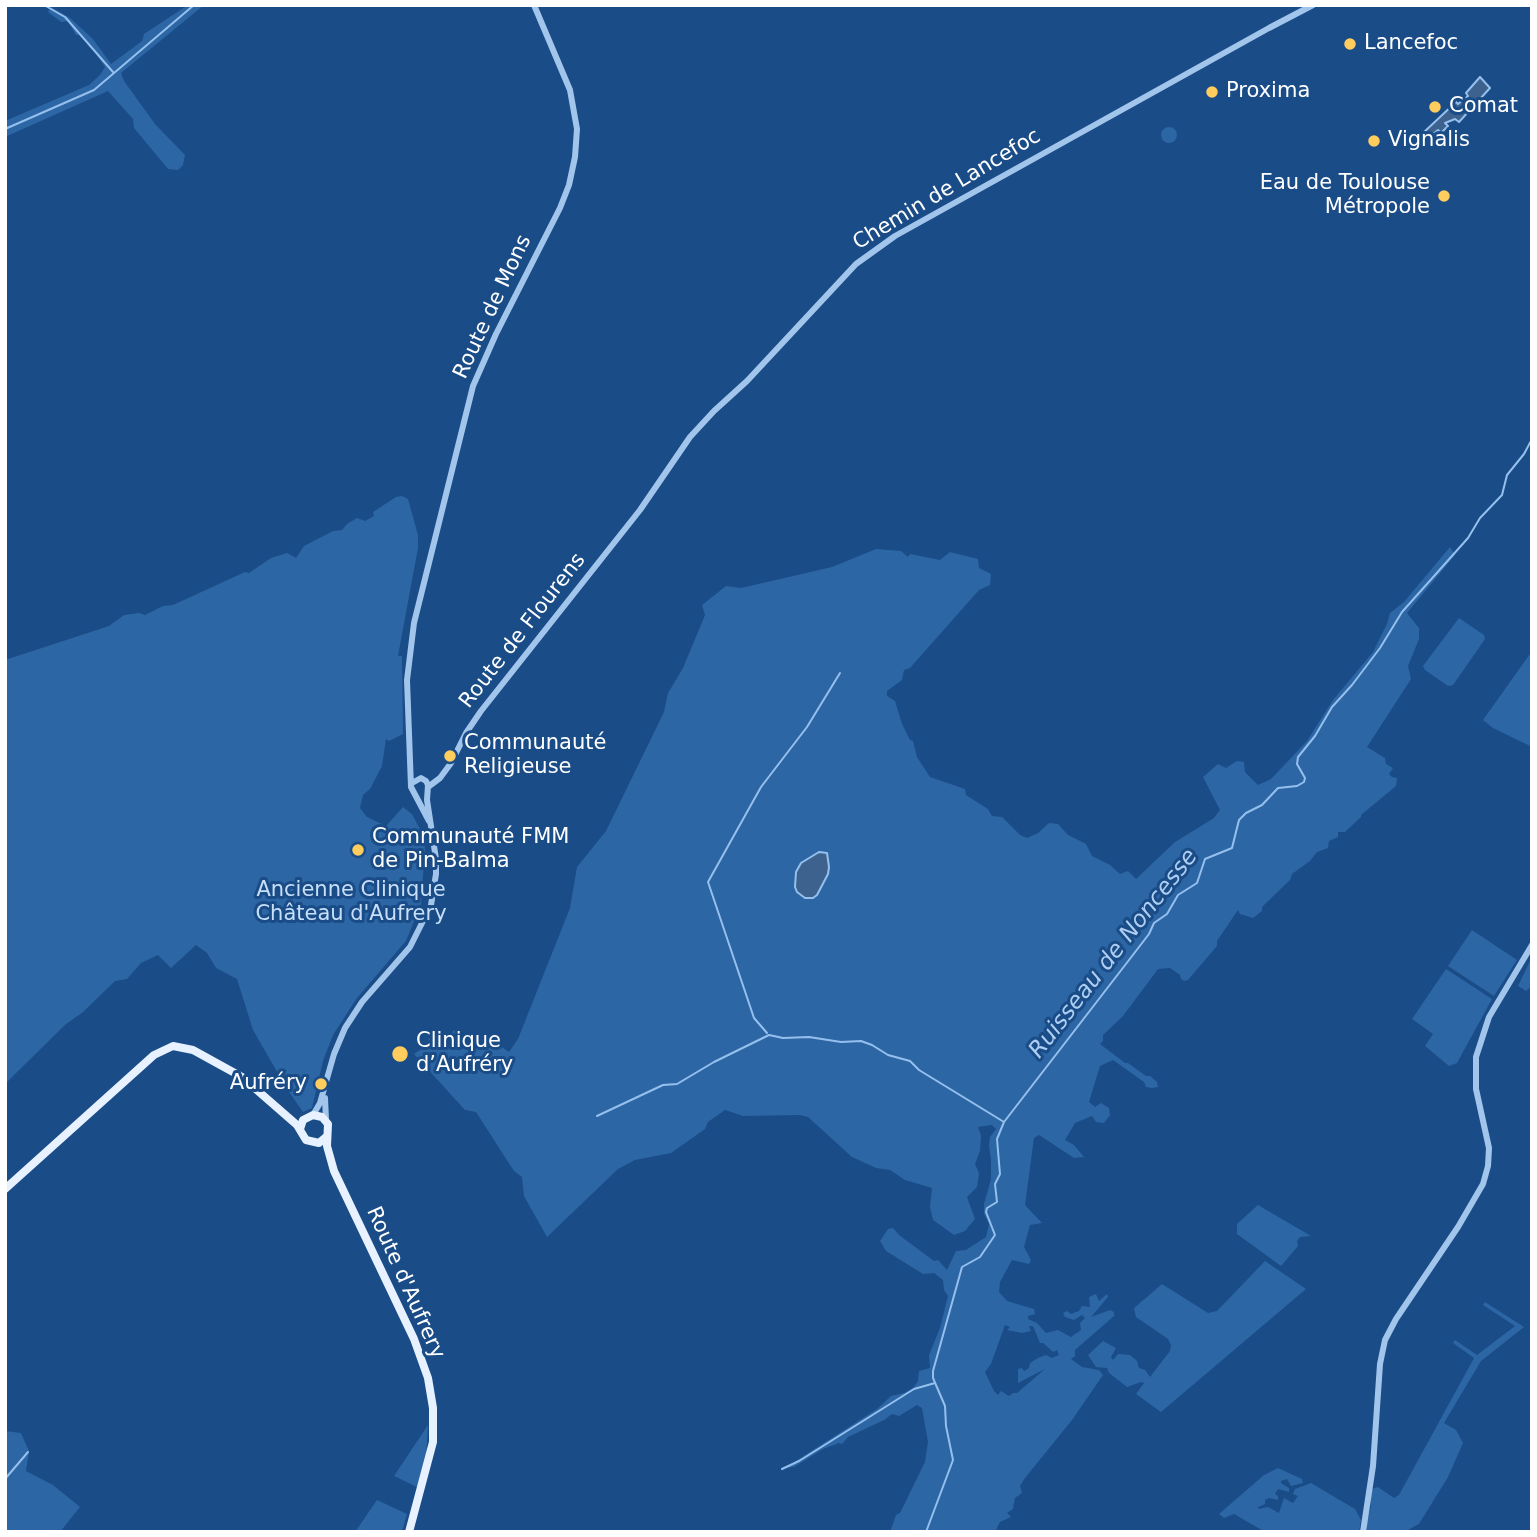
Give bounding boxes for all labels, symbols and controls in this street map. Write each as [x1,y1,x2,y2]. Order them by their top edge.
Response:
place label: Lancefoc [1364,31,1458,57]
marker: Lancefoc [1342,36,1358,52]
place label: Proxima [1226,79,1310,105]
marker: Proxima [1204,84,1220,100]
place label: Comat [1449,94,1518,120]
marker: Comat [1427,99,1443,115]
street label: Chemin de Lancefoc [849,124,1045,256]
place label: Vignalis [1388,128,1470,154]
marker: Vignalis [1366,133,1382,149]
place label: Eau de Toulouse Métropole [1260,171,1430,221]
marker: Eau de Toulouse Métropole [1436,188,1452,204]
street label: Route de Mons [449,231,537,383]
street label: Route de Flourens [455,548,591,714]
place label: Communauté Religieuse [464,731,606,781]
marker: Communauté Religieuse [442,748,458,764]
place label: Communauté FMM de Pin-Balma [372,825,569,875]
marker: Communauté FMM de Pin-Balma [350,842,366,858]
water label: Ruisseau de Noncesse [1024,844,1204,1064]
park label: Ancienne Clinique Château d'Aufrery [255,878,447,928]
place label: Clinique d’Aufréry [416,1029,513,1079]
marker: Clinique d’Aufréry [390,1044,410,1064]
place label: Aufréry [230,1071,307,1097]
marker: Aufréry [313,1076,329,1092]
street label: Route d'Aufrery [360,1203,450,1363]

